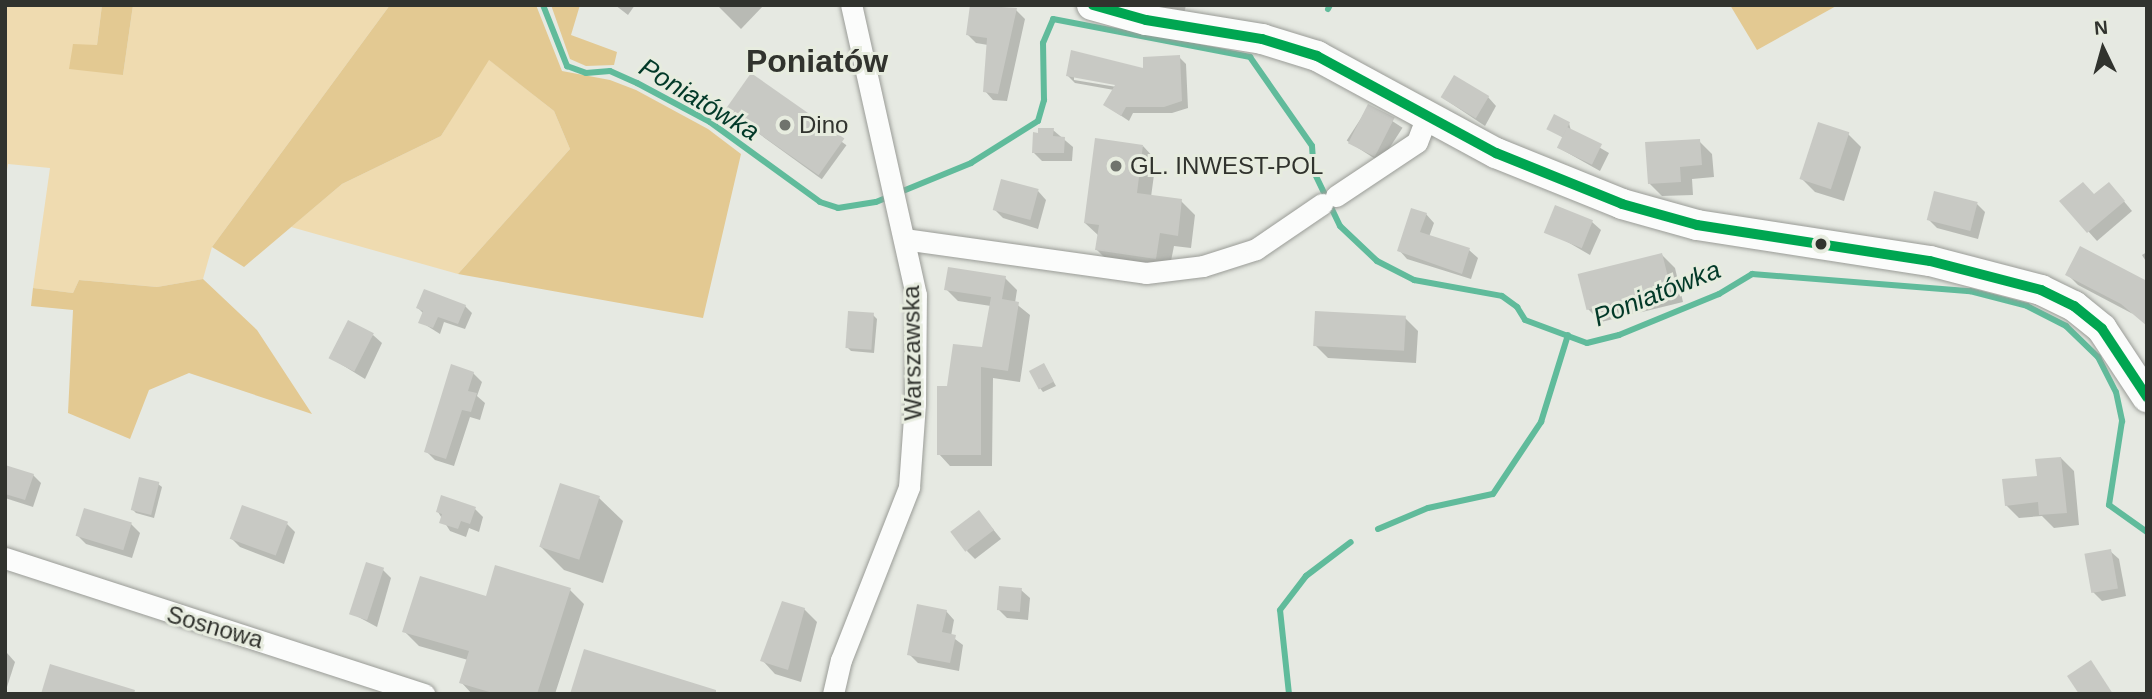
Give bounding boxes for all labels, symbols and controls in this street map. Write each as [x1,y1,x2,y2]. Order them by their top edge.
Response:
north arrow [2068,14,2138,84]
text: N [2093,17,2109,39]
district label: Poniatów [746,42,888,80]
water label: Poniatówka [633,52,765,148]
place label: Dino [799,111,848,139]
marker: Dino [777,117,793,133]
place label: GL. INWEST-POL [1130,152,1323,180]
marker: GL. INWEST-POL [1108,158,1124,174]
unlabelled marker [1814,237,1828,251]
water label: Poniatówka [1589,254,1725,334]
street label: Warszawska [896,285,928,421]
street label: Sosnowa [164,600,266,654]

